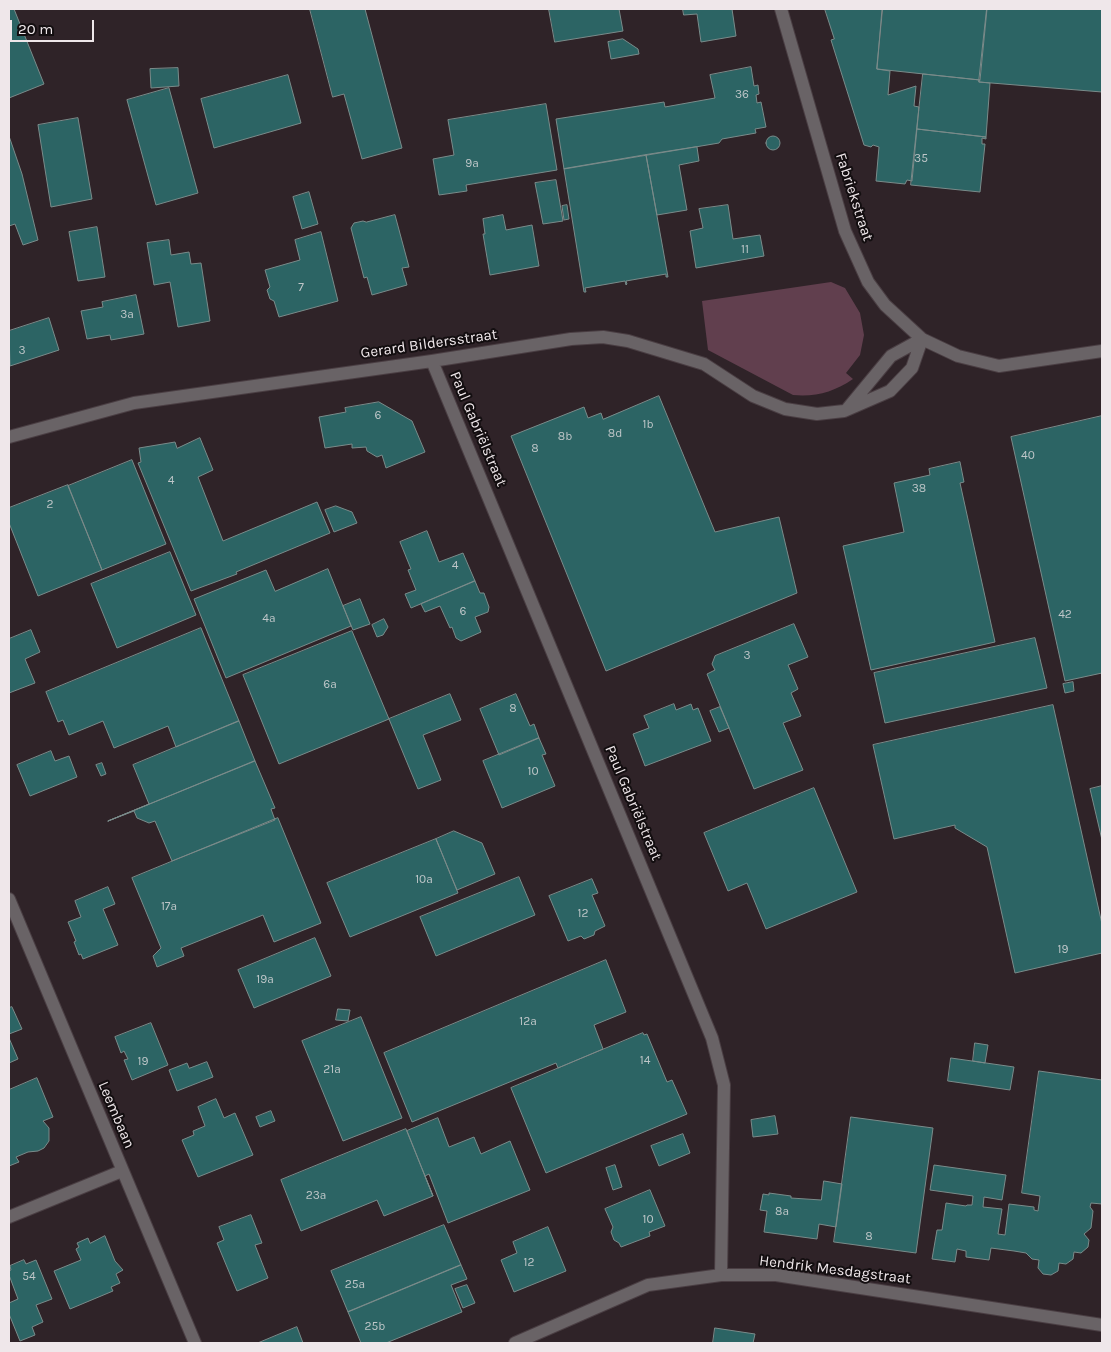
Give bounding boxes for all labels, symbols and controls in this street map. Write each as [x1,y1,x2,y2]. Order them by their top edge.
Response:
scale bar [12,10,96,42]
text: 20 m [18,20,53,38]
house number: 36 [735,88,749,102]
street label: Fabriekstraat [831,151,877,243]
house number: 35 [914,152,928,166]
house number: 9a [465,157,479,171]
house number: 11 [741,243,749,257]
house number: 7 [298,281,304,295]
house number: 3a [120,308,134,322]
street label: Gerard Bildersstraat [359,325,499,363]
house number: 3 [18,344,26,358]
street label: Paul Gabriëlstraat [446,369,510,489]
house number: 6 [375,409,381,423]
house number: 1b [642,418,654,432]
house number: 8d [608,427,622,441]
house number: 8b [558,430,572,444]
house number: 8 [531,442,539,456]
house number: 40 [1021,449,1035,463]
house number: 4 [168,474,174,488]
house number: 38 [912,482,926,496]
house number: 2 [47,498,53,512]
house number: 4 [452,559,458,573]
house number: 6 [460,605,466,619]
house number: 42 [1058,608,1072,622]
house number: 4a [262,612,276,626]
house number: 3 [743,649,751,663]
house number: 6a [323,678,337,692]
house number: 8 [509,702,517,716]
street label: Paul Gabriëlstraat [601,743,665,863]
house number: 10 [527,765,539,779]
house number: 10a [415,873,433,887]
house number: 17a [161,900,177,914]
house number: 12 [578,907,588,921]
house number: 19 [1058,943,1068,957]
house number: 19a [256,973,274,987]
house number: 12a [519,1015,537,1029]
house number: 14 [640,1054,650,1068]
house number: 19 [138,1055,148,1069]
house number: 21a [323,1063,341,1077]
street label: Leembaan [94,1079,138,1151]
house number: 23a [306,1189,326,1203]
house number: 8a [775,1205,789,1219]
house number: 10 [642,1213,654,1227]
house number: 8 [865,1230,873,1244]
street label: Hendrik Mesdagstraat [758,1252,912,1288]
house number: 12 [524,1256,534,1270]
house number: 54 [22,1270,36,1284]
house number: 25a [345,1278,365,1292]
house number: 25b [365,1320,385,1334]

